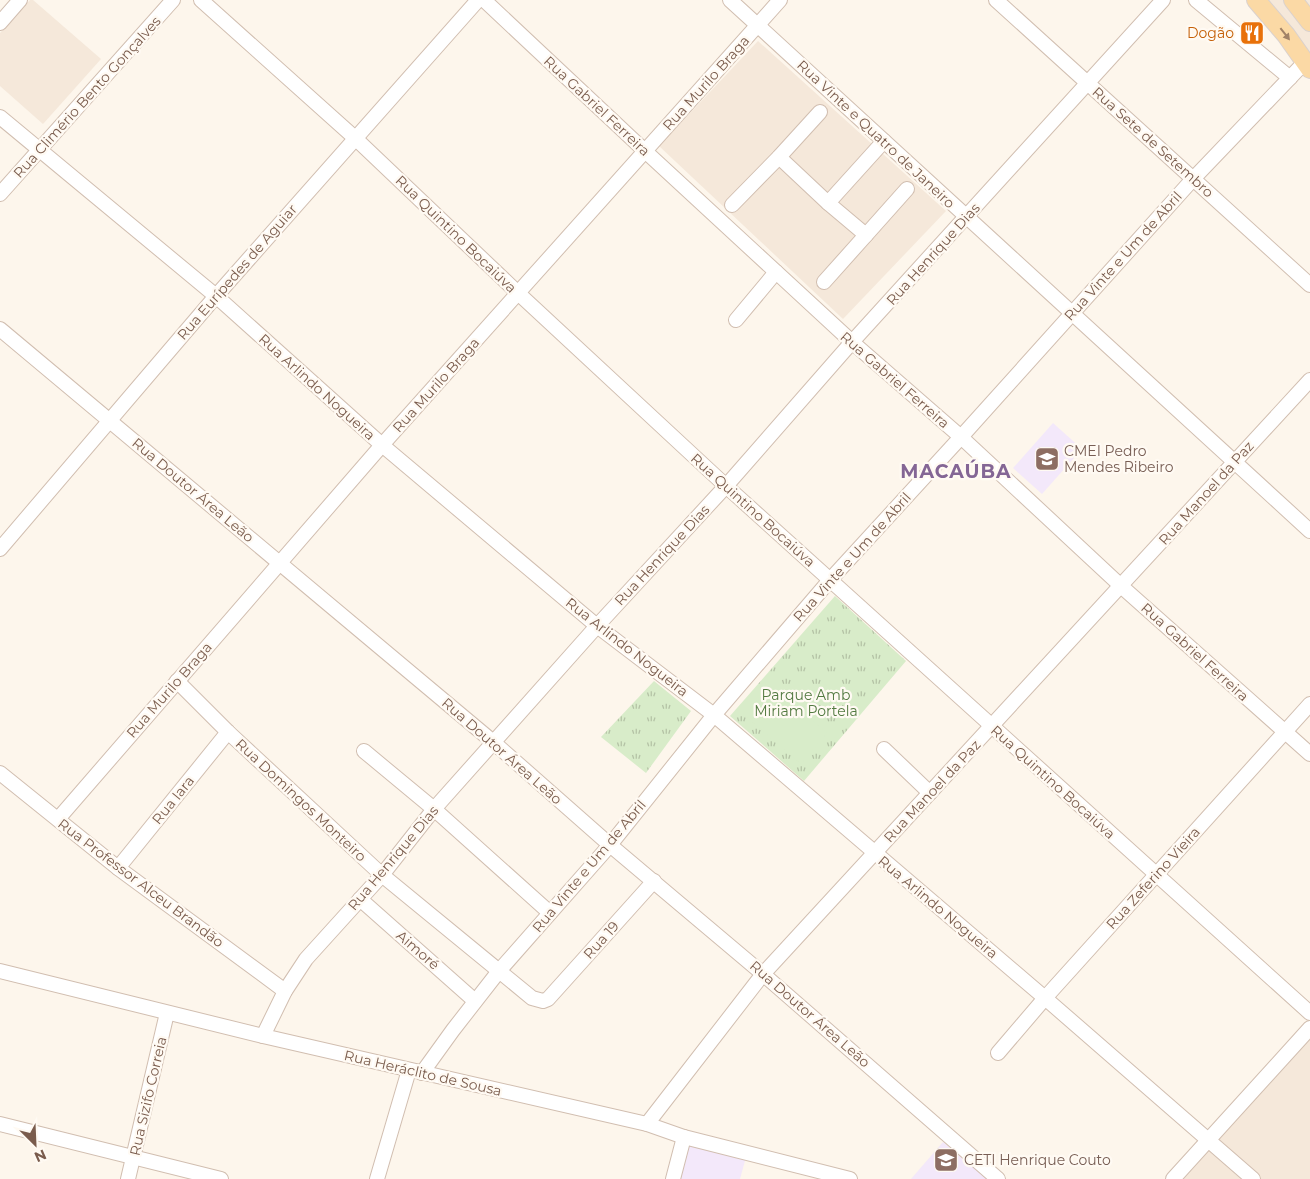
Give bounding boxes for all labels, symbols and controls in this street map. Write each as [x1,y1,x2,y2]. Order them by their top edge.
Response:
street label: Rua Climério Bento Gonçalves [9,12,165,182]
restaurant icon: Dogão [1239,20,1265,46]
place label: Dogão [1187,24,1234,42]
one-way arrow [1279,27,1290,40]
street label: Rua Murilo Braga [659,32,753,134]
street label: Rua Gabriel Ferreira [540,52,654,160]
street label: Rua Vinte e Quatro de Janeiro [793,56,959,212]
street label: Rua Sete de Setembro [1089,83,1218,201]
street label: Rua Quintino Bocaiúva [392,171,520,297]
street label: Rua Vinte e Um de Abril [1060,188,1186,324]
street label: Rua Henrique Dias [882,199,984,309]
street label: Rua Eurípedes de Aguiar [173,200,301,344]
street label: Rua Gabriel Ferreira [837,328,953,432]
street label: Rua Arlindo Nogueira [255,330,379,444]
street label: Rua Murilo Braga [389,334,483,436]
street label: Rua Doutor Área Leão [128,434,258,546]
street label: Rua Manoel da Paz [1155,437,1257,549]
place label: CMEI Pedro Mendes Ribeiro [1064,442,1174,476]
school or university icon: CMEI Pedro Mendes Ribeiro [1034,446,1060,472]
street label: Rua Quintino Bocaiúva [687,449,819,571]
district label: MACAÚBA [900,459,1012,483]
street label: Rua Vinte e Um de Abril [789,489,915,625]
street label: Rua Henrique Dias [611,501,714,609]
street label: Rua Arlindo Nogueira [562,594,692,700]
street label: Rua Gabriel Ferreira [1137,599,1253,705]
street label: Rua Murilo Braga [122,638,216,742]
park label: Parque Amb Miriam Portela [754,686,858,720]
street label: Rua Doutor Área Leão [438,694,566,808]
street label: Rua Quintino Bocaiúva [987,721,1119,843]
street label: Rua Domingos Monteiro [232,735,370,865]
street label: Rua Manoel da Paz [880,736,984,846]
street label: Rua Iara [148,772,198,828]
street label: Rua Vinte e Um de Abril [528,796,650,936]
street label: Rua Henrique Dias [344,802,442,914]
street label: Rua Professor Alceu Brandão [54,815,228,951]
street label: Rua Zeferino Vieira [1102,823,1204,933]
street label: Rua Arlindo Nogueira [875,852,1001,962]
street label: Rua 19 [579,917,623,963]
street label: Aimoré [393,926,443,974]
street label: Rua Doutor Área Leão [746,957,874,1071]
street label: Rua Sizifo Correia [126,1035,170,1157]
street label: Rua Heráclito de Sousa [342,1046,504,1100]
north arrow [10,1119,60,1169]
text: N [31,1145,49,1166]
school or university icon: CETI Henrique Couto [933,1147,959,1173]
place label: CETI Henrique Couto [964,1151,1111,1169]

